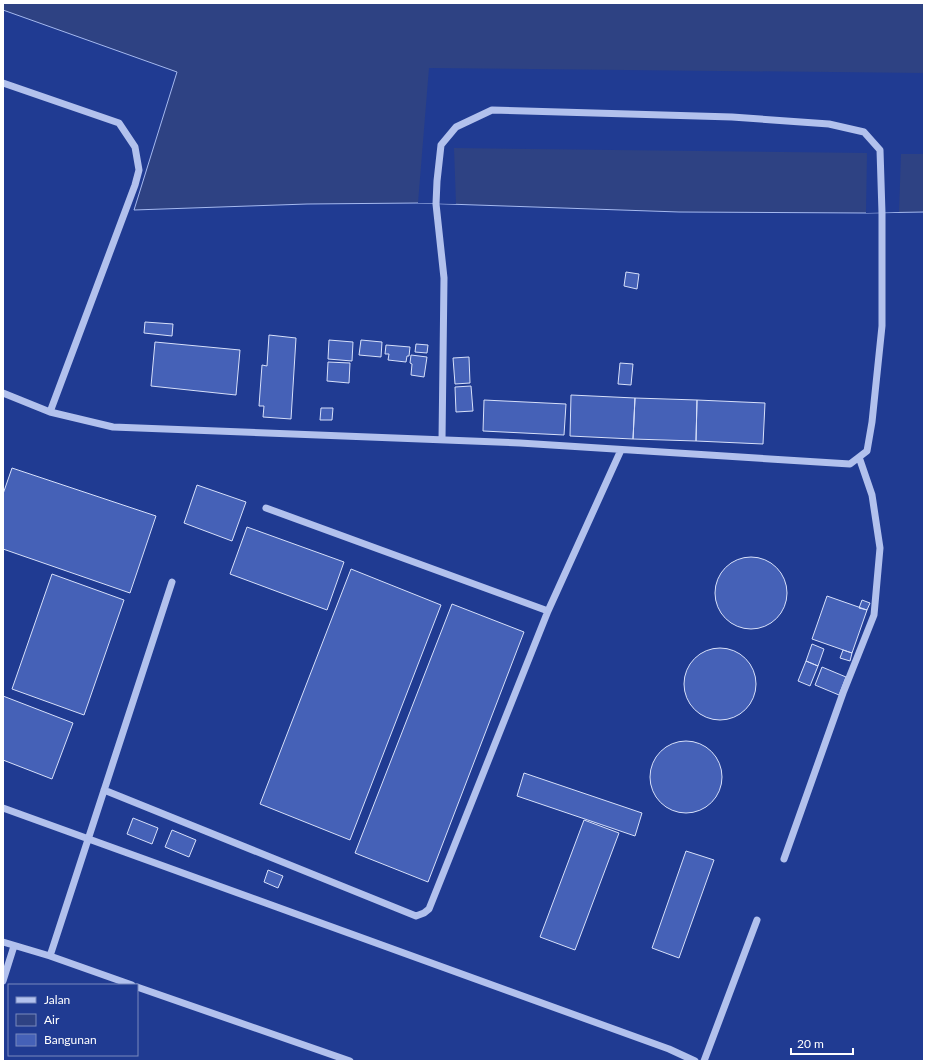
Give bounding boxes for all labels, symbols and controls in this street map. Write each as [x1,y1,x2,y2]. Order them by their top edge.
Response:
legend [8,984,138,1056]
text: Jalan [44,992,70,1007]
text: Air [44,1012,60,1027]
scale bar [791,1030,853,1056]
text: Bangunan [44,1032,97,1047]
text: 20 m [797,1036,824,1051]

